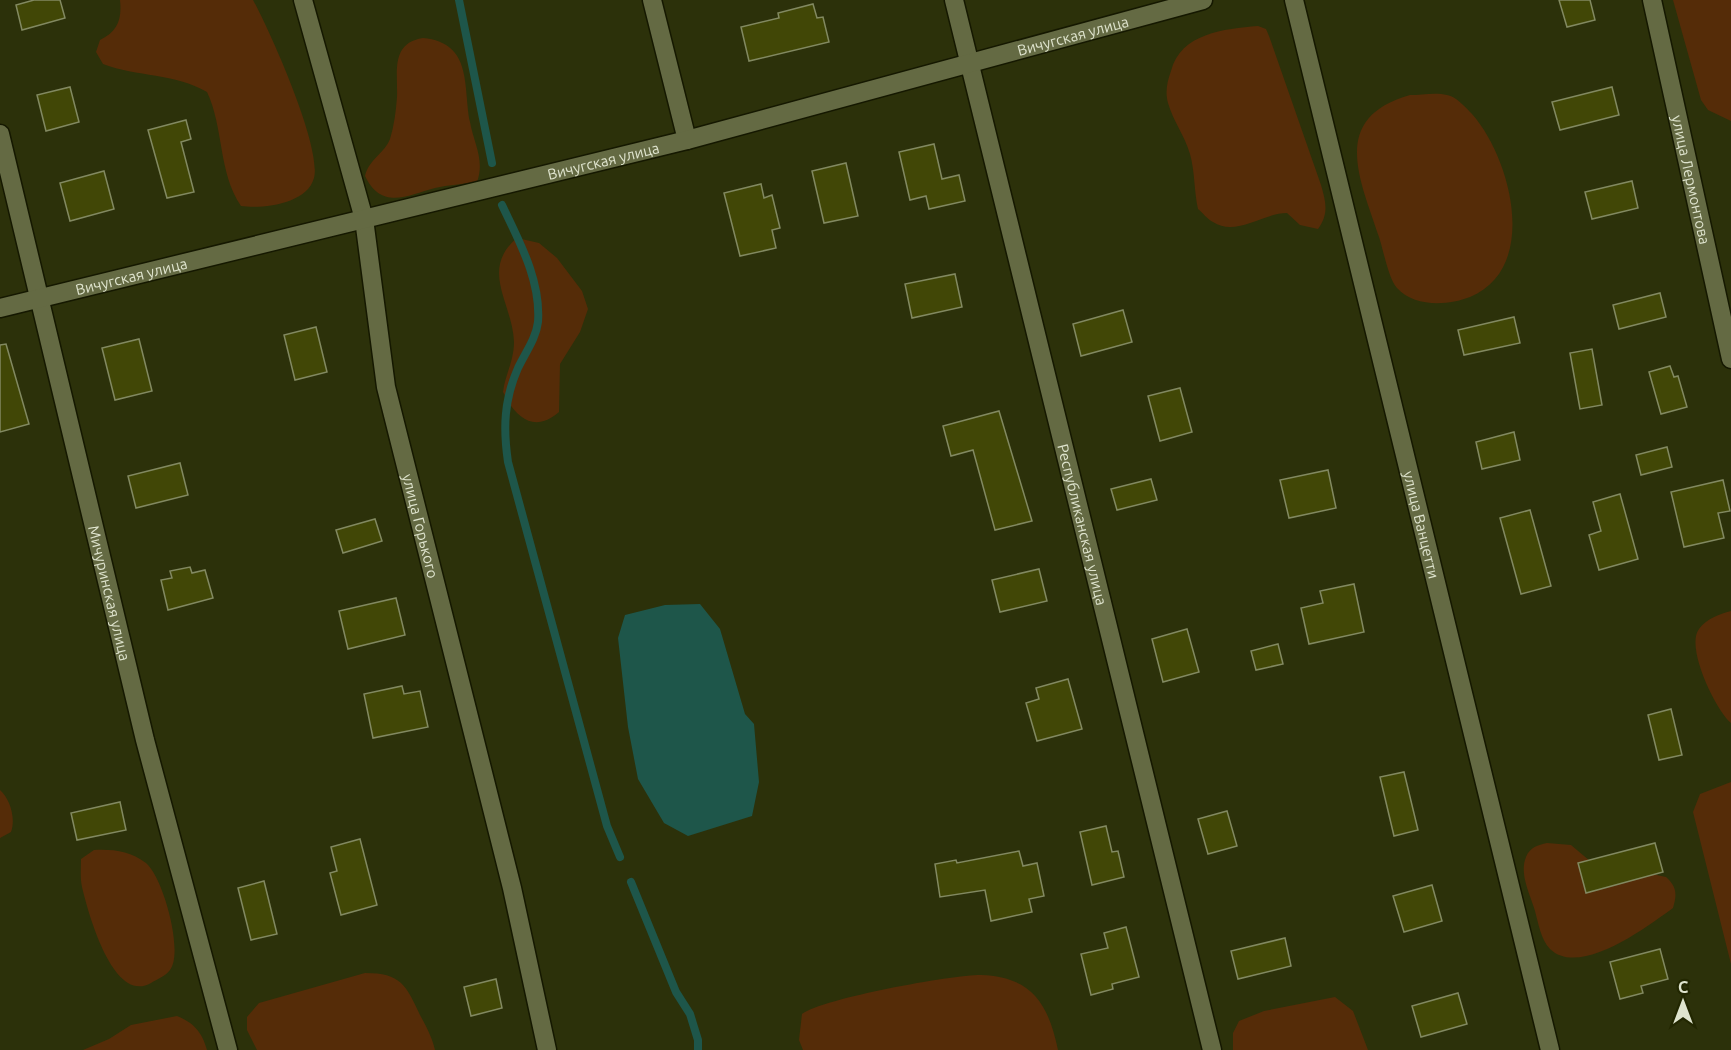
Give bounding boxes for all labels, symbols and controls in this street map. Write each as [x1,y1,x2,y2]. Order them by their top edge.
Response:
street label: Вичугская улица [1015,12,1130,59]
street label: улица Лермонтова [1669,113,1714,246]
street label: Вичугская улица [546,139,661,182]
street label: Вичугская улица [73,254,189,298]
street label: Республиканская улица [1055,442,1111,607]
street label: улица Ванцетти [1401,469,1443,580]
street label: улица Горького [400,472,442,580]
street label: Мичуринская улица [85,524,134,662]
north arrow [1653,972,1713,1032]
text: С [1678,978,1688,996]

